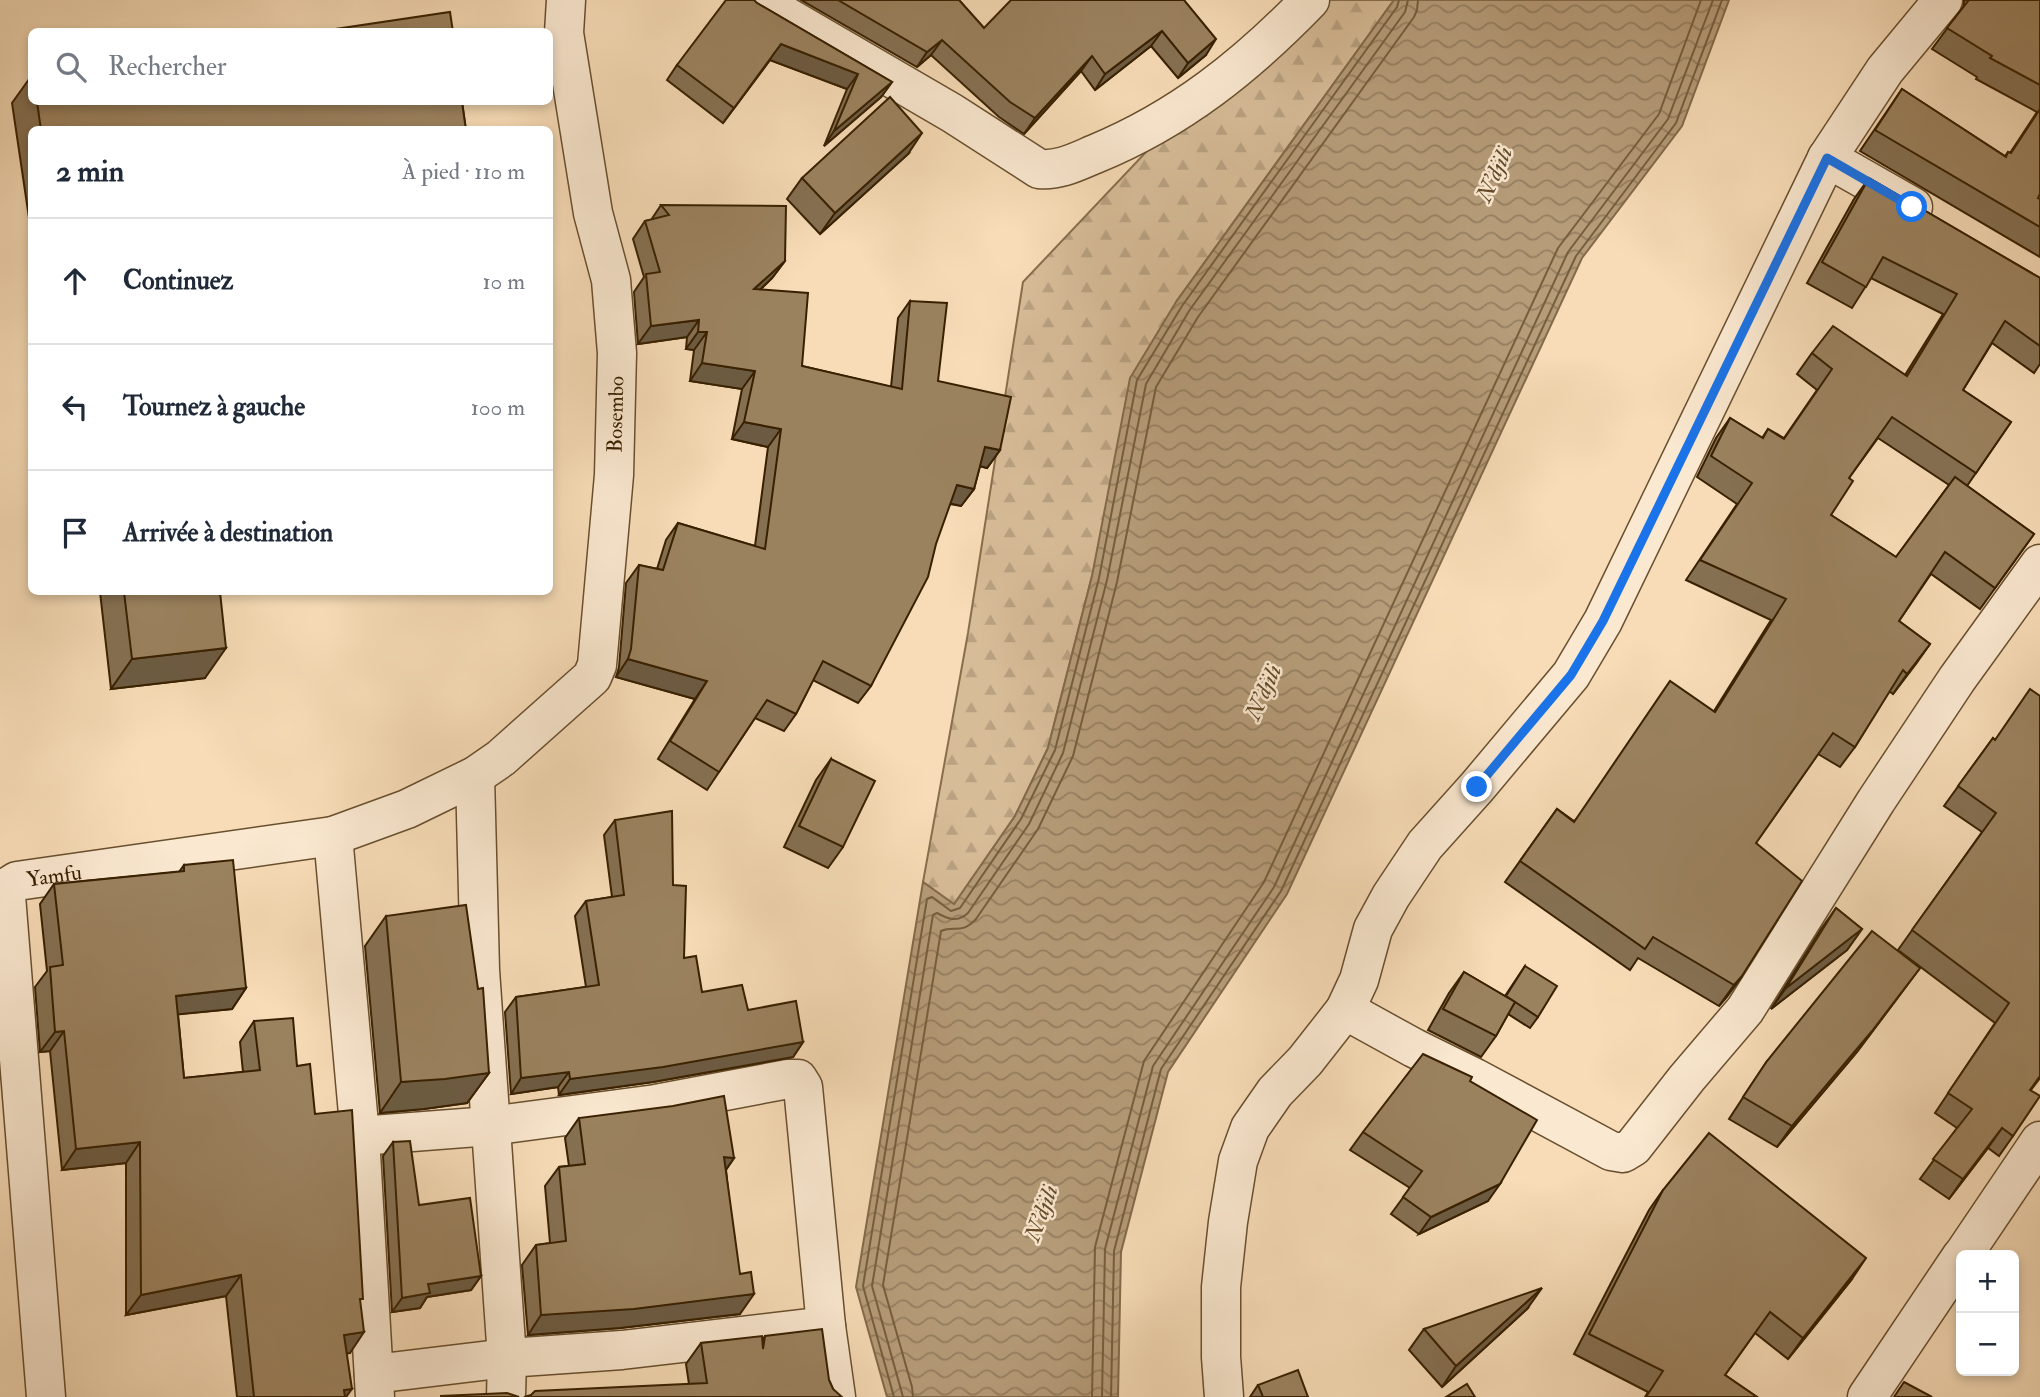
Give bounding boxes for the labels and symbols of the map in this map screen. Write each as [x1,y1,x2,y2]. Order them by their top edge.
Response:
water label: N'djili [1469,142,1519,207]
route start [1896,191,1927,222]
street label: Bosembo [601,376,630,453]
water label: N'djili [1238,660,1288,725]
route end [1461,771,1492,802]
street label: Yamfu [25,858,83,893]
water label: N'djili [1017,1181,1064,1246]

